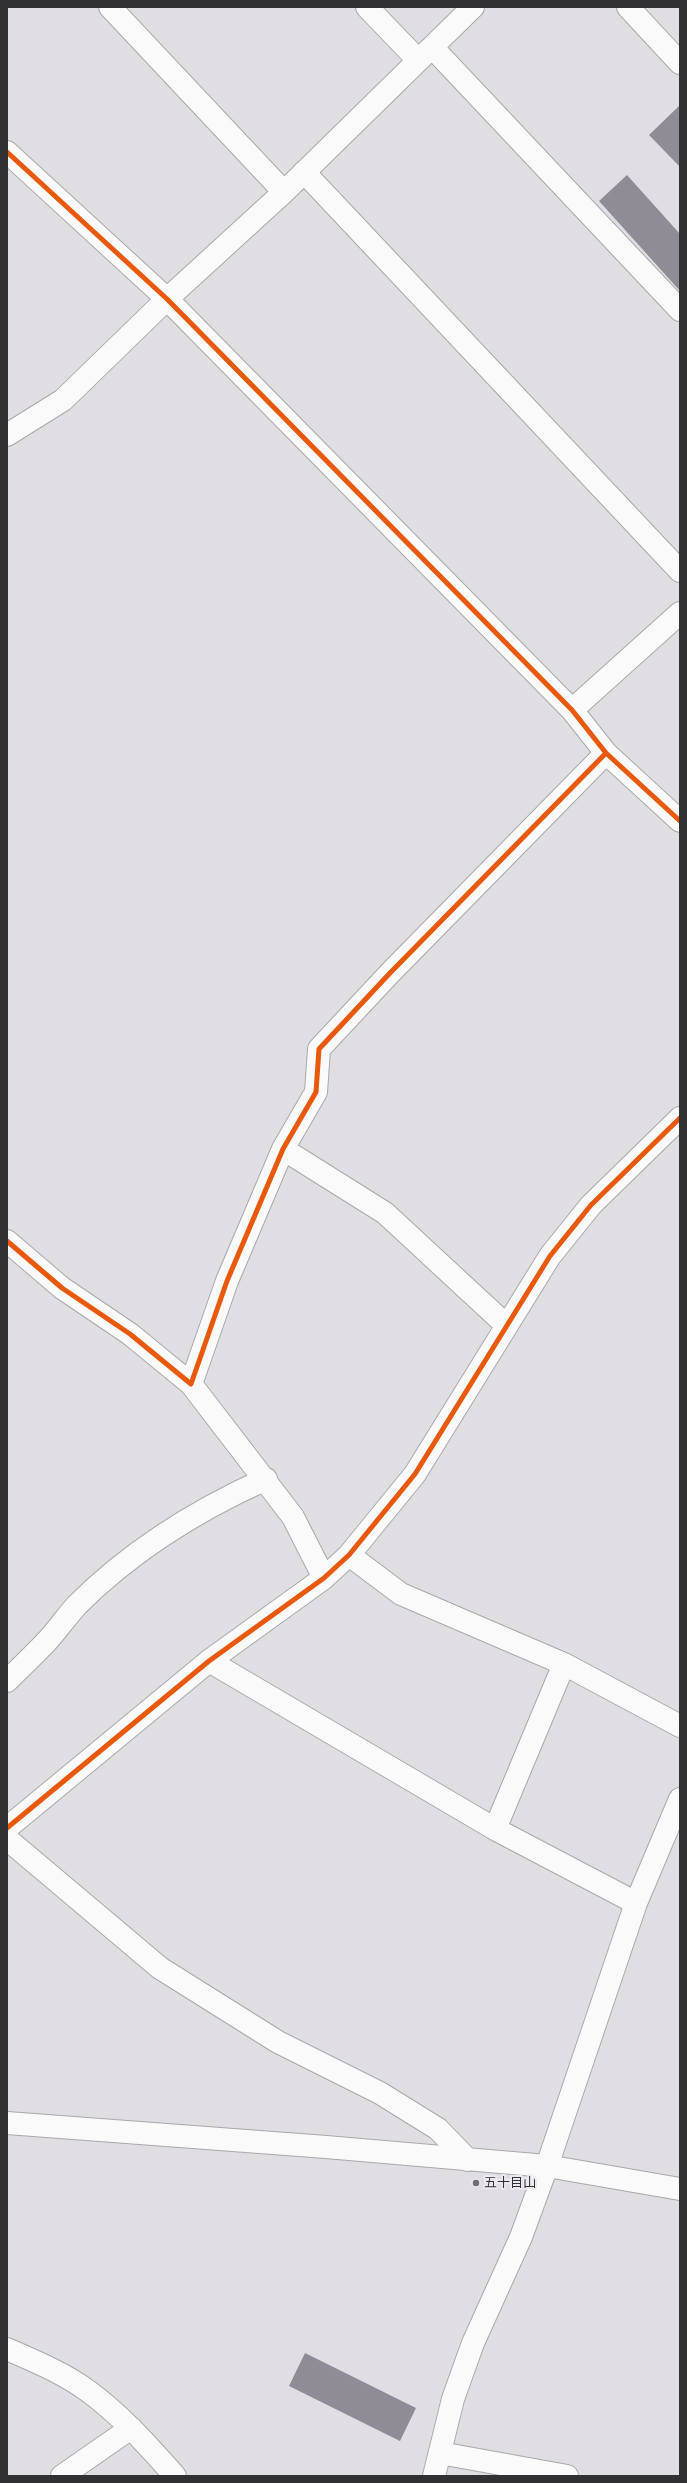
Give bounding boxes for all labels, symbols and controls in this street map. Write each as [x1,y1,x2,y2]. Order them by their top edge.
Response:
place label: 五十目山 [484,2175,536,2191]
marker: 五十目山 [471,2178,481,2188]

